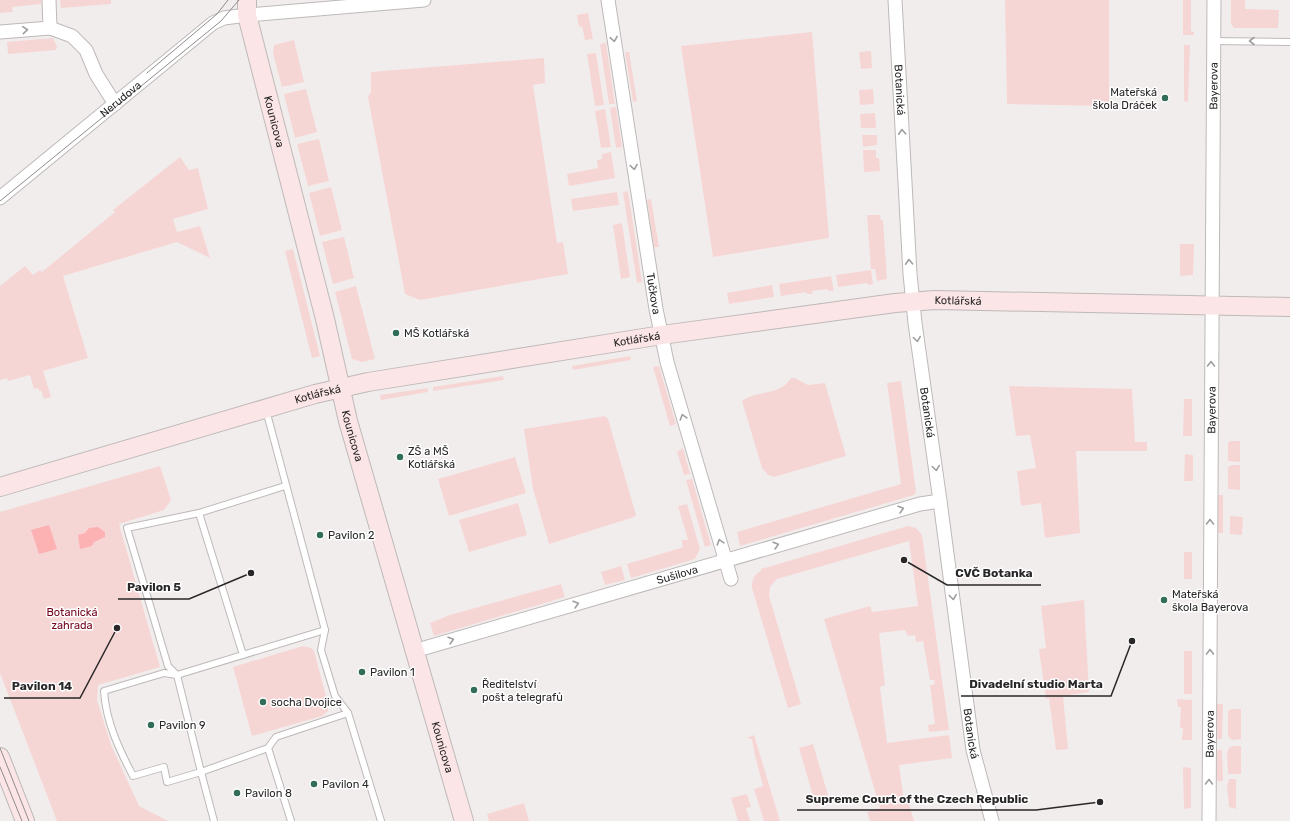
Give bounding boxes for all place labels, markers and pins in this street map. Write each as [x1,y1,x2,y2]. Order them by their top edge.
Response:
place label: Mateřská škola Dráček [1093,86,1157,112]
marker: Mateřská škola Dráček [1160,93,1170,103]
place label: MŠ Kotlářská [404,327,469,340]
marker: MŠ Kotlářská [391,328,401,338]
place label: ZŠ a MŠ Kotlářská [408,445,455,471]
marker: ZŠ a MŠ Kotlářská [395,452,405,462]
place label: Pavilon 2 [328,529,374,542]
marker: Pavilon 2 [315,530,325,540]
callout: CVČ Botanka [947,561,1041,585]
callout: Pavilon 5 [118,575,189,599]
place label: Mateřská škola Bayerova [1172,588,1248,614]
marker: Mateřská škola Bayerova [1159,595,1169,605]
place label: Pavilon 1 [370,666,415,679]
marker: Pavilon 1 [357,667,367,677]
callout: Divadelní studio Marta [961,672,1111,696]
callout: Pavilon 14 [4,674,80,698]
place label: Ředitelství pošt a telegrafů [482,678,563,704]
marker: Ředitelství pošt a telegrafů [469,685,479,695]
place label: socha Dvojice [271,696,342,709]
marker: socha Dvojice [258,697,268,707]
place label: Pavilon 9 [159,719,206,732]
marker: Pavilon 9 [146,720,156,730]
place label: Pavilon 4 [322,778,369,791]
marker: Pavilon 4 [309,779,319,789]
callout: Supreme Court of the Czech Republic [797,786,1036,810]
place label: Pavilon 8 [245,787,292,800]
marker: Pavilon 8 [232,788,242,798]

